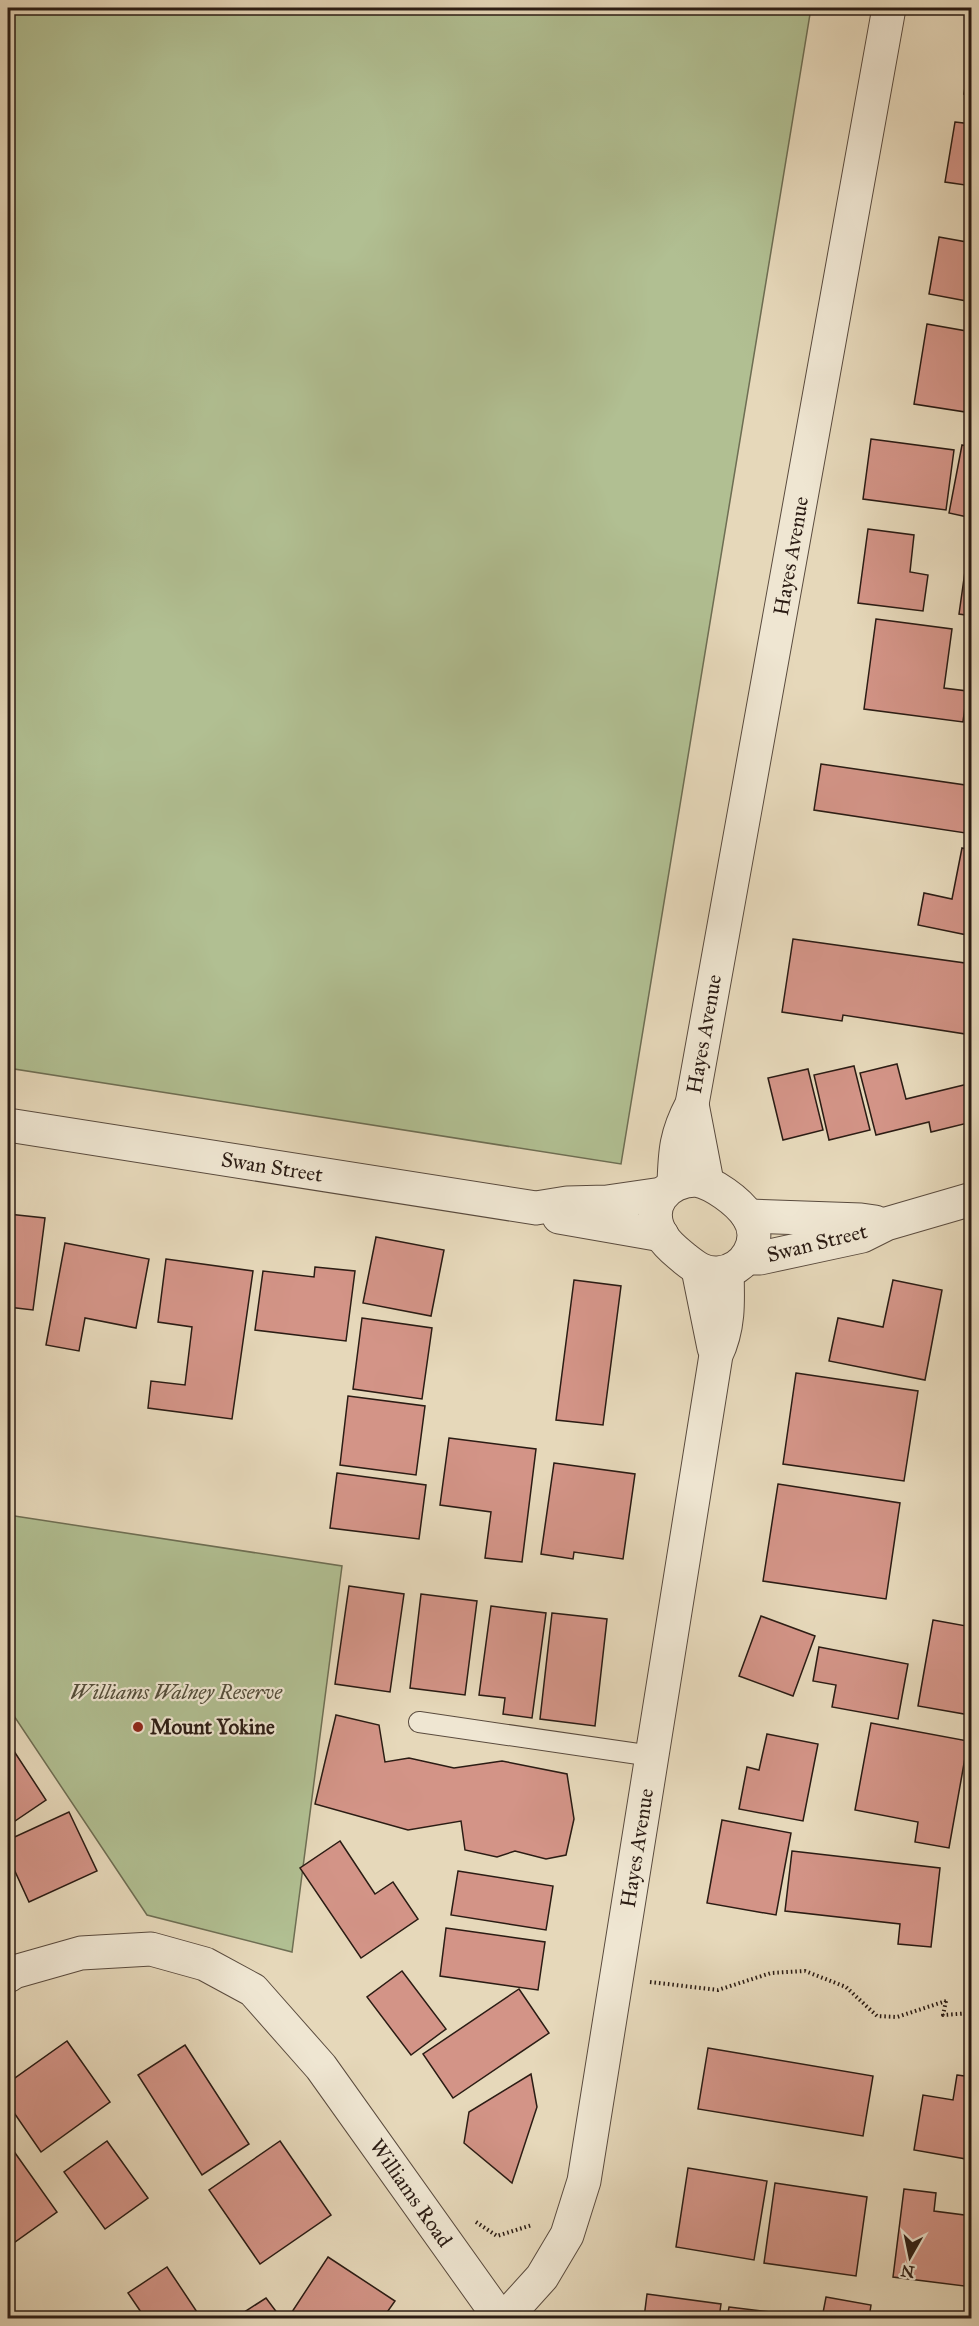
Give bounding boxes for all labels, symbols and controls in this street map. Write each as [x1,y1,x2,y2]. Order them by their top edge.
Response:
street label: Hayes Avenue [768,494,814,618]
street label: Hayes Avenue [681,972,727,1096]
street label: Swan Street [219,1146,325,1188]
street label: Swan Street [764,1218,870,1268]
park label: Williams Walney Reserve [70,1679,283,1705]
place label: Mount Yokine [150,1714,275,1740]
marker: Mount Yokine [131,1720,145,1734]
street label: Hayes Avenue [615,1786,659,1909]
street label: Williams Road [364,2134,458,2253]
north arrow [880,2227,940,2287]
text: N [899,2261,916,2282]

